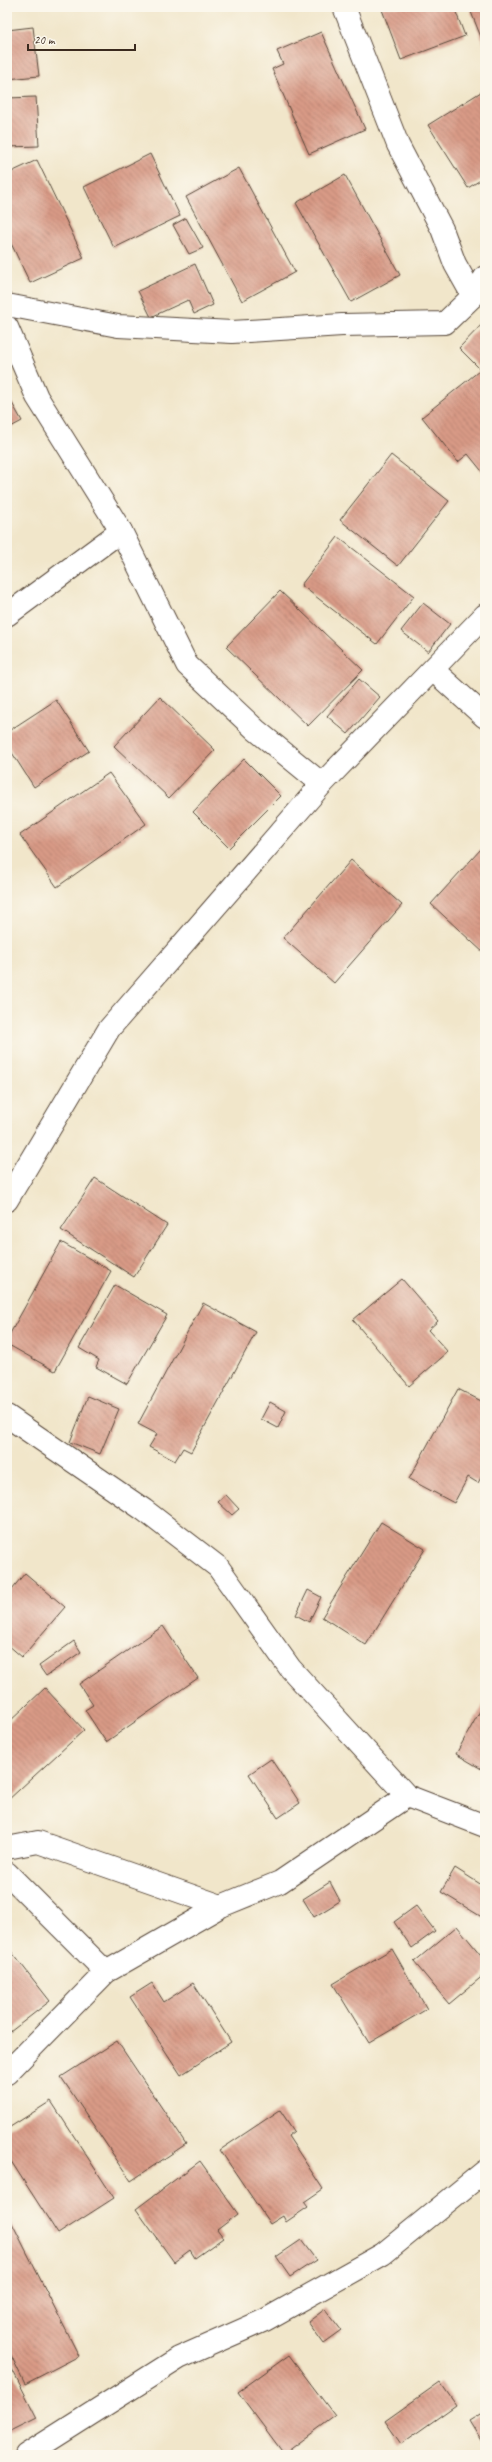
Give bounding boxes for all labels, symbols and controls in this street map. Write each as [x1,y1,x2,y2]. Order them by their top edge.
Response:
scale bar [28,26,135,52]
text: 20 m [34,32,56,48]

